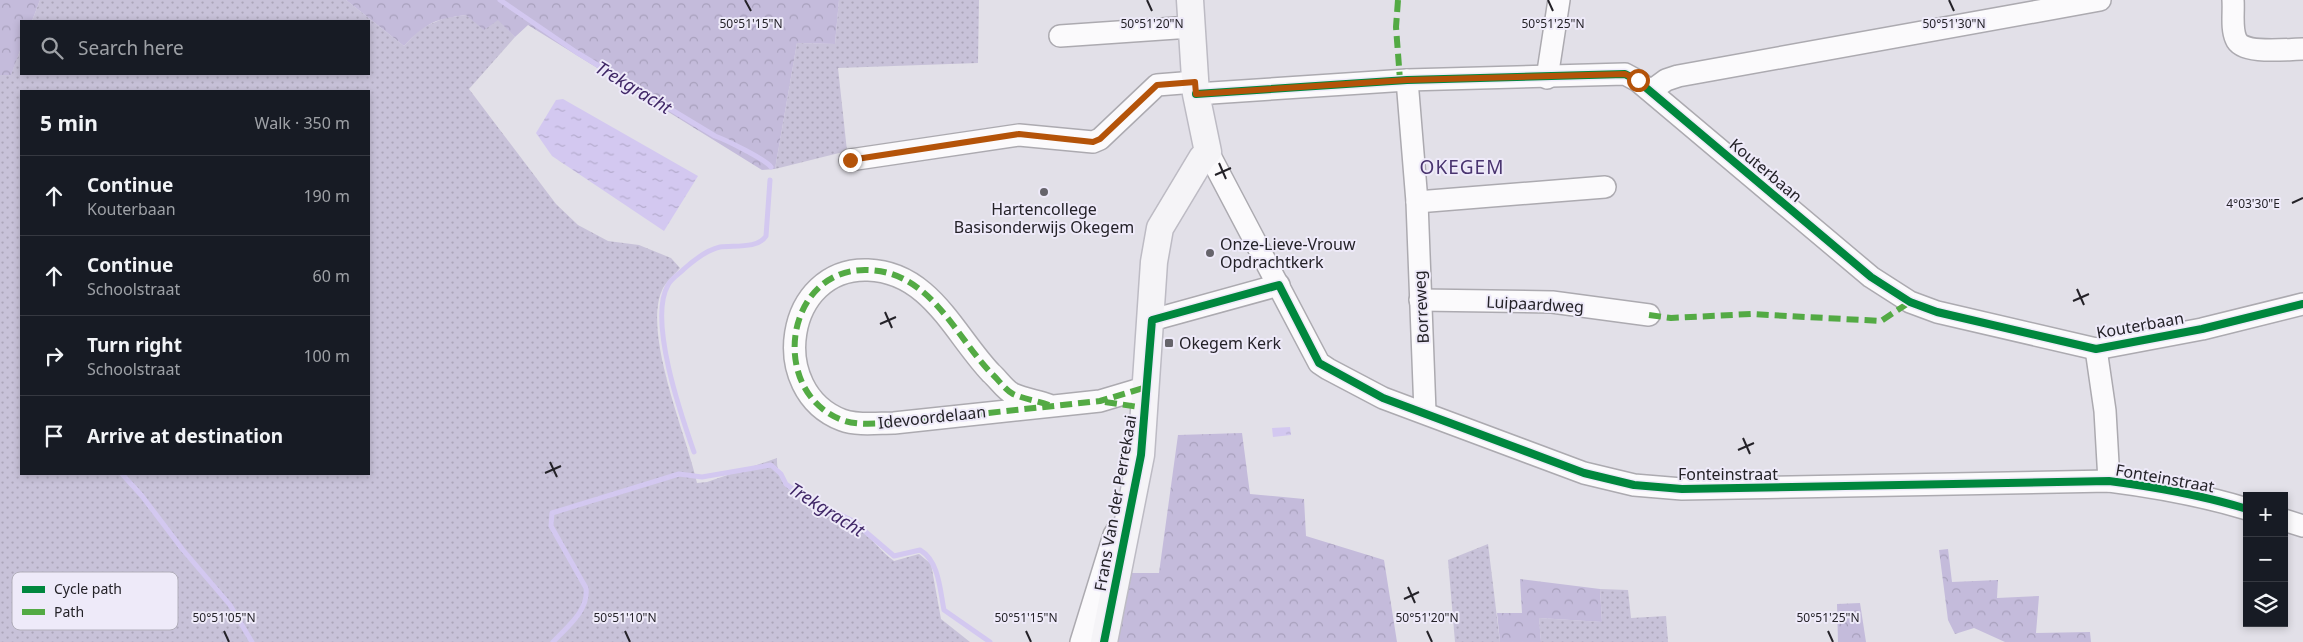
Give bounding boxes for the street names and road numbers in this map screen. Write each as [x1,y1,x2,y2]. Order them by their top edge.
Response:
street label: Kouterbaan [1725,133,1807,207]
street label: Borreweg [1408,270,1434,344]
street label: Luipaardweg [1486,290,1584,318]
street label: Kouterbaan [2094,306,2186,344]
street label: Idevoordelaan [877,400,987,434]
street label: Frans Van der Perrekaai [1089,413,1141,593]
street label: Fonteinstraat [2114,458,2216,498]
street label: Fonteinstraat [1678,463,1778,485]

